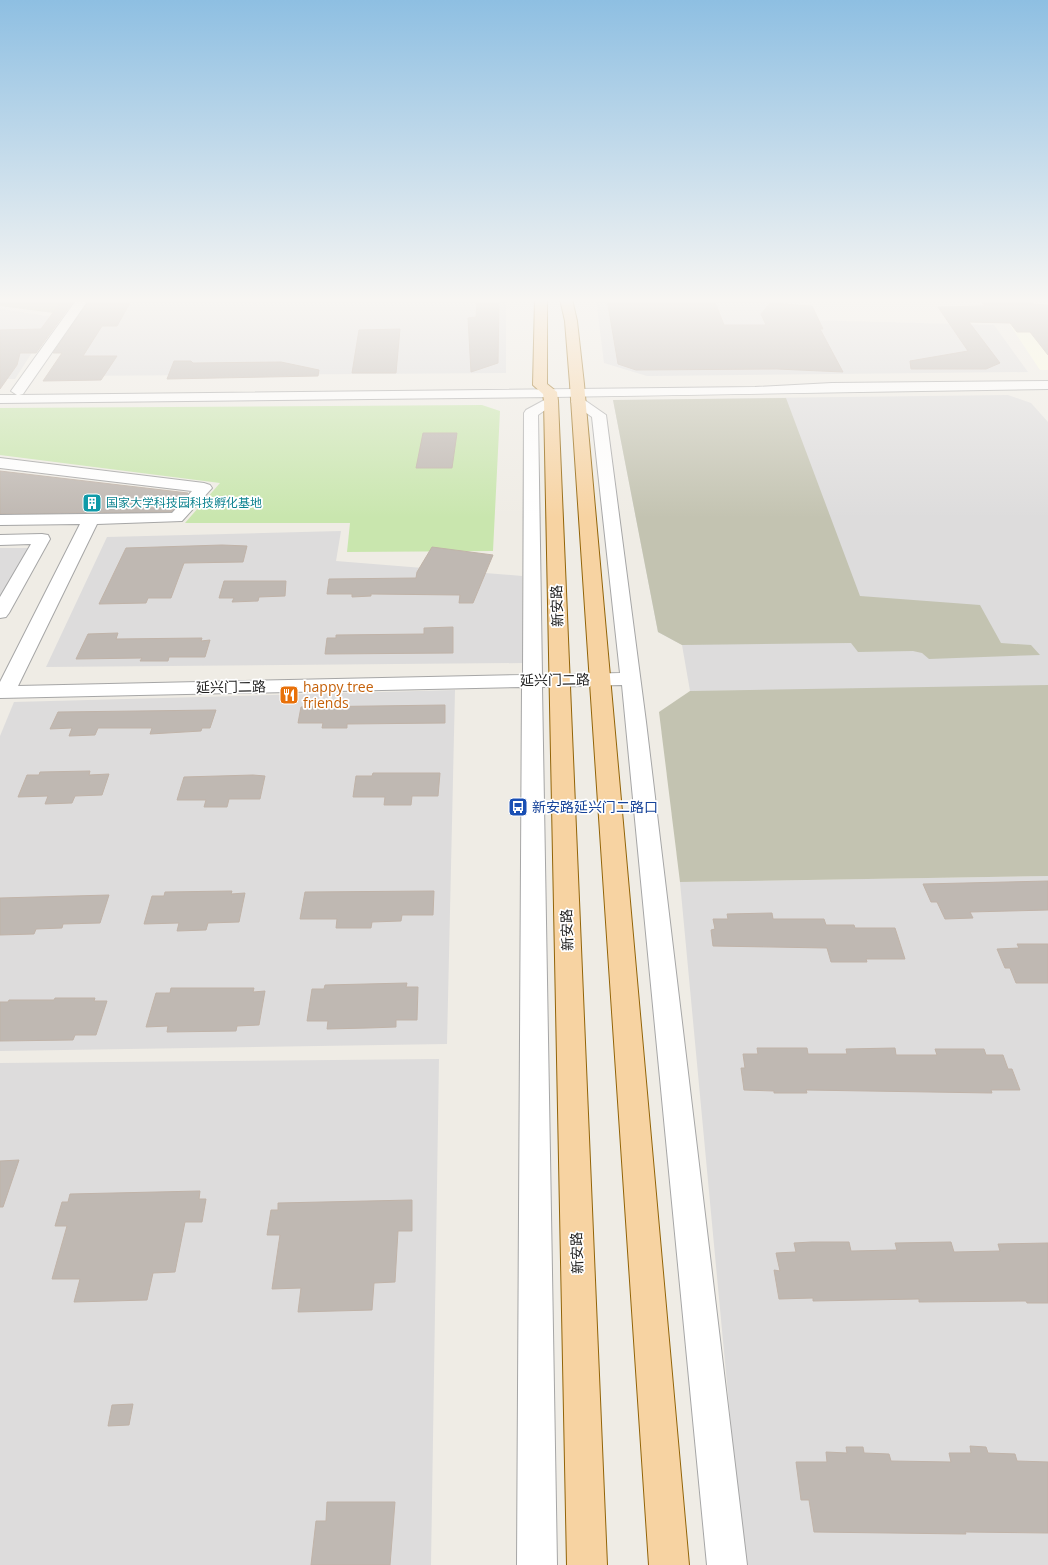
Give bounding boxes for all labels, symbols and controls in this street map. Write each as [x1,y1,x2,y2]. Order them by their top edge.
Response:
building icon: 国家大学科技园科技孵化基地 [81,492,103,514]
place label: 国家大学科技园科技孵化基地 [106,494,262,511]
street label: 新安路 [546,585,567,627]
street label: 延兴门二路 [520,669,590,690]
street label: 延兴门二路 [196,676,266,697]
place label: happy tree friends [303,677,374,712]
restaurant icon: happy tree friends [278,684,300,706]
bus stop icon: 新安路延兴门二路口 [507,796,529,818]
place label: 新安路延兴门二路口 [532,797,658,816]
street label: 新安路 [556,909,577,951]
street label: 新安路 [566,1232,587,1274]

